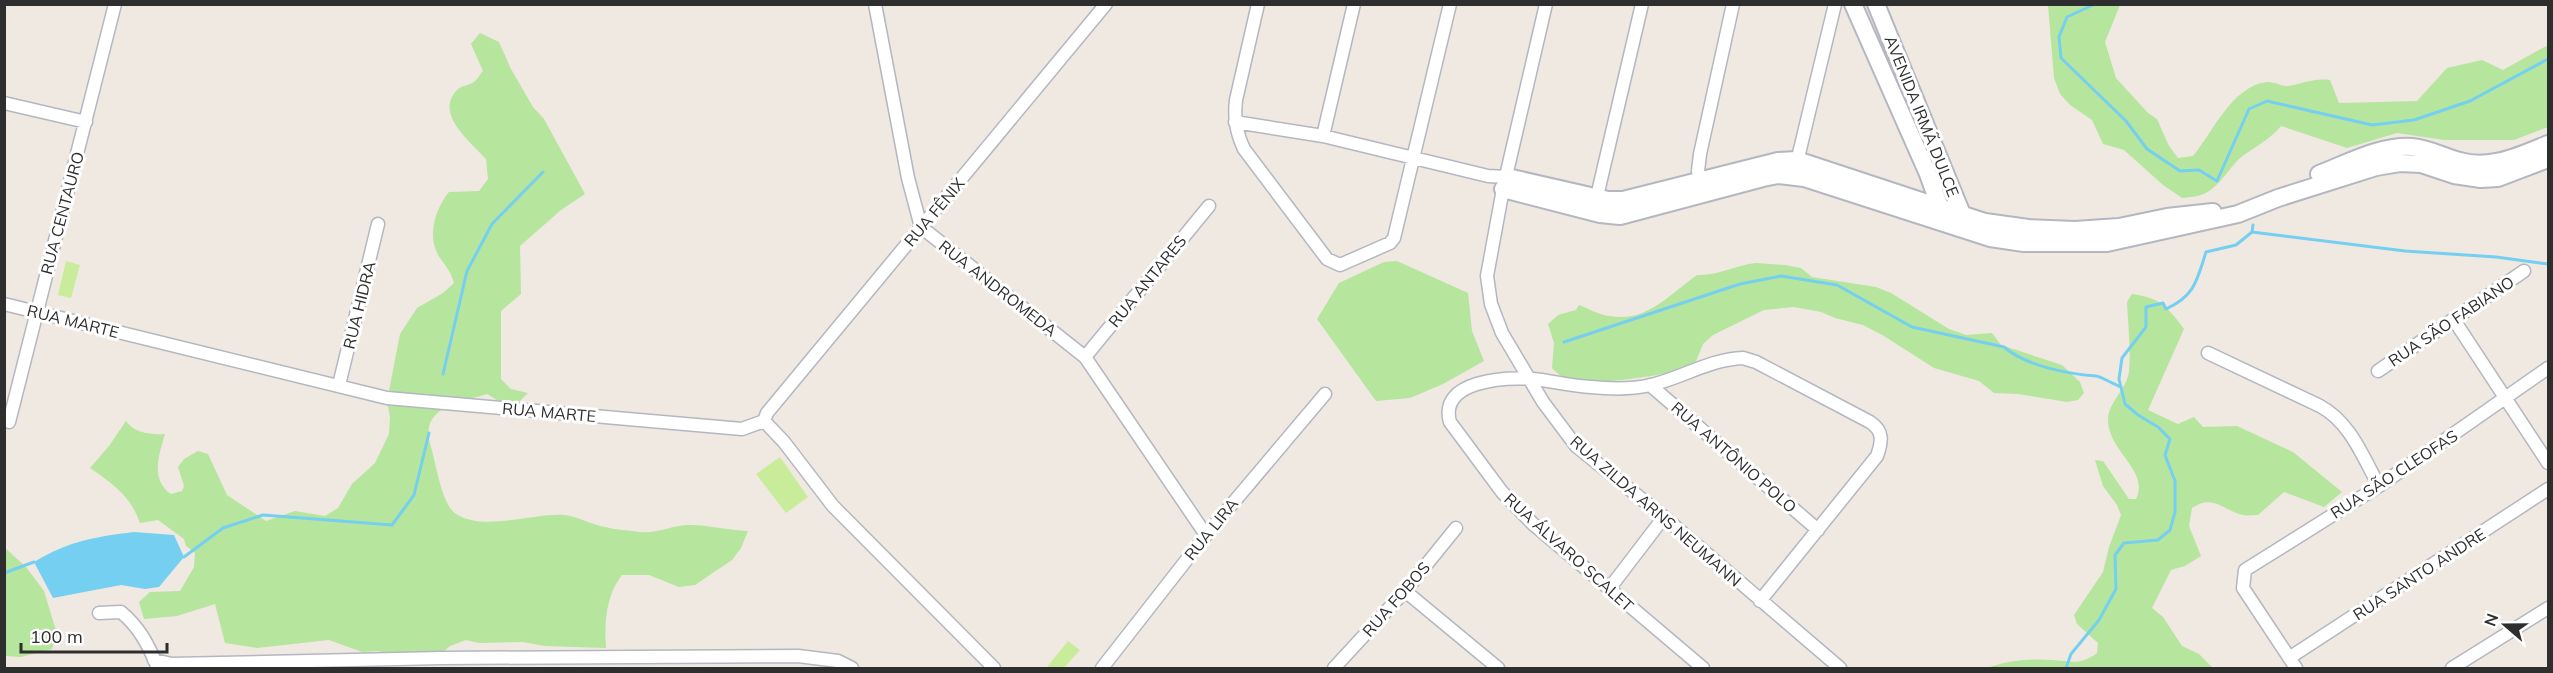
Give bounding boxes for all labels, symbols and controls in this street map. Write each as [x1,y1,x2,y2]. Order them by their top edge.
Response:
street label: AVENIDA IRMÃ DULCE [1880,32,1964,200]
street label: RUA CENTAURO [36,150,88,276]
street label: RUA FÊNIX [899,173,969,250]
street label: RUA ANTARES [1104,231,1190,331]
street label: RUA ANDROMEDA [935,236,1061,340]
street label: RUA HIDRA [338,259,380,351]
street label: RUA SÃO FABIANO [2384,271,2518,371]
street label: RUA MARTE [25,300,121,342]
street label: RUA ANTÔNIO POLO [1667,397,1801,517]
street label: RUA MARTE [501,398,597,426]
street label: RUA SÃO CLEOFAS [2327,425,2461,523]
street label: RUA ZILDA ARNS NEUMANN [1566,431,1746,591]
street label: RUA ÁLVARO SCALET [1500,489,1638,616]
street label: RUA LIRA [1180,494,1242,564]
street label: RUA SANTO ANDRE [2349,524,2489,624]
street label: RUA FOBOS [1358,557,1434,641]
north arrow [2475,595,2535,655]
scale bar [21,616,166,654]
text: 100 m [30,625,83,648]

